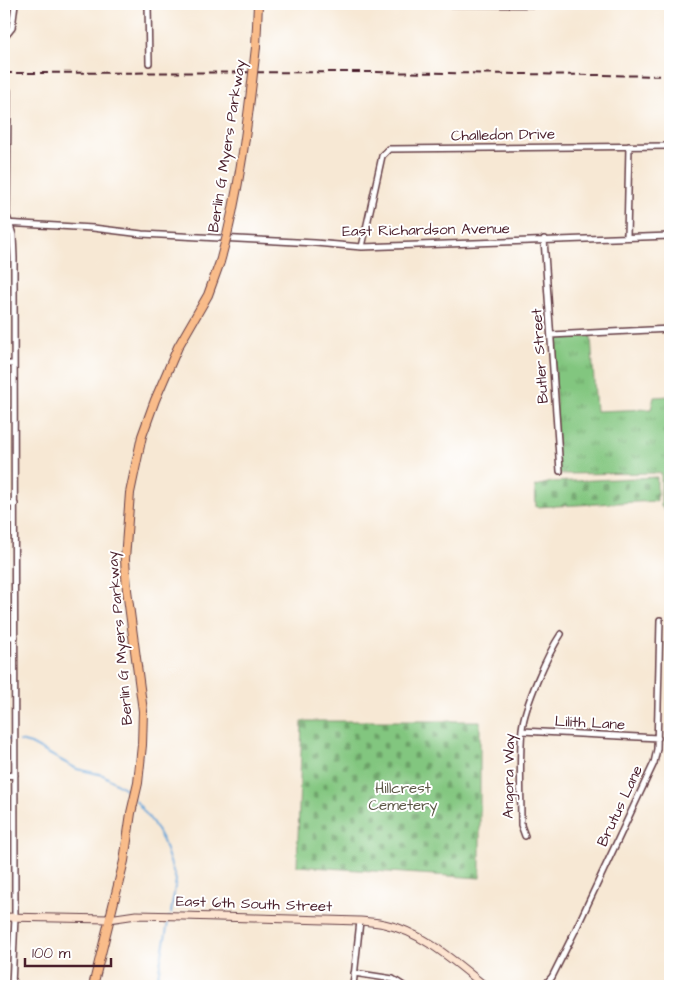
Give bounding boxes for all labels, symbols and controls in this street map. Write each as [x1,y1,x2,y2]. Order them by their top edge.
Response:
street label: Berlin G Myers Parkway [203,58,252,234]
street label: Challedon Drive [451,124,555,146]
street label: East Richardson Avenue [342,218,510,242]
street label: Butler Street [526,308,554,404]
street label: Berlin G Myers Parkway [102,550,139,726]
street label: Lilith Lane [554,711,626,735]
street label: Angora Way [498,733,521,819]
street label: Brutus Lane [592,762,648,850]
park label: Hillcrest Cemetery [368,778,438,817]
street label: East 6th South Street [175,891,333,917]
scale bar [25,935,111,967]
text: 100 m [32,943,71,964]

